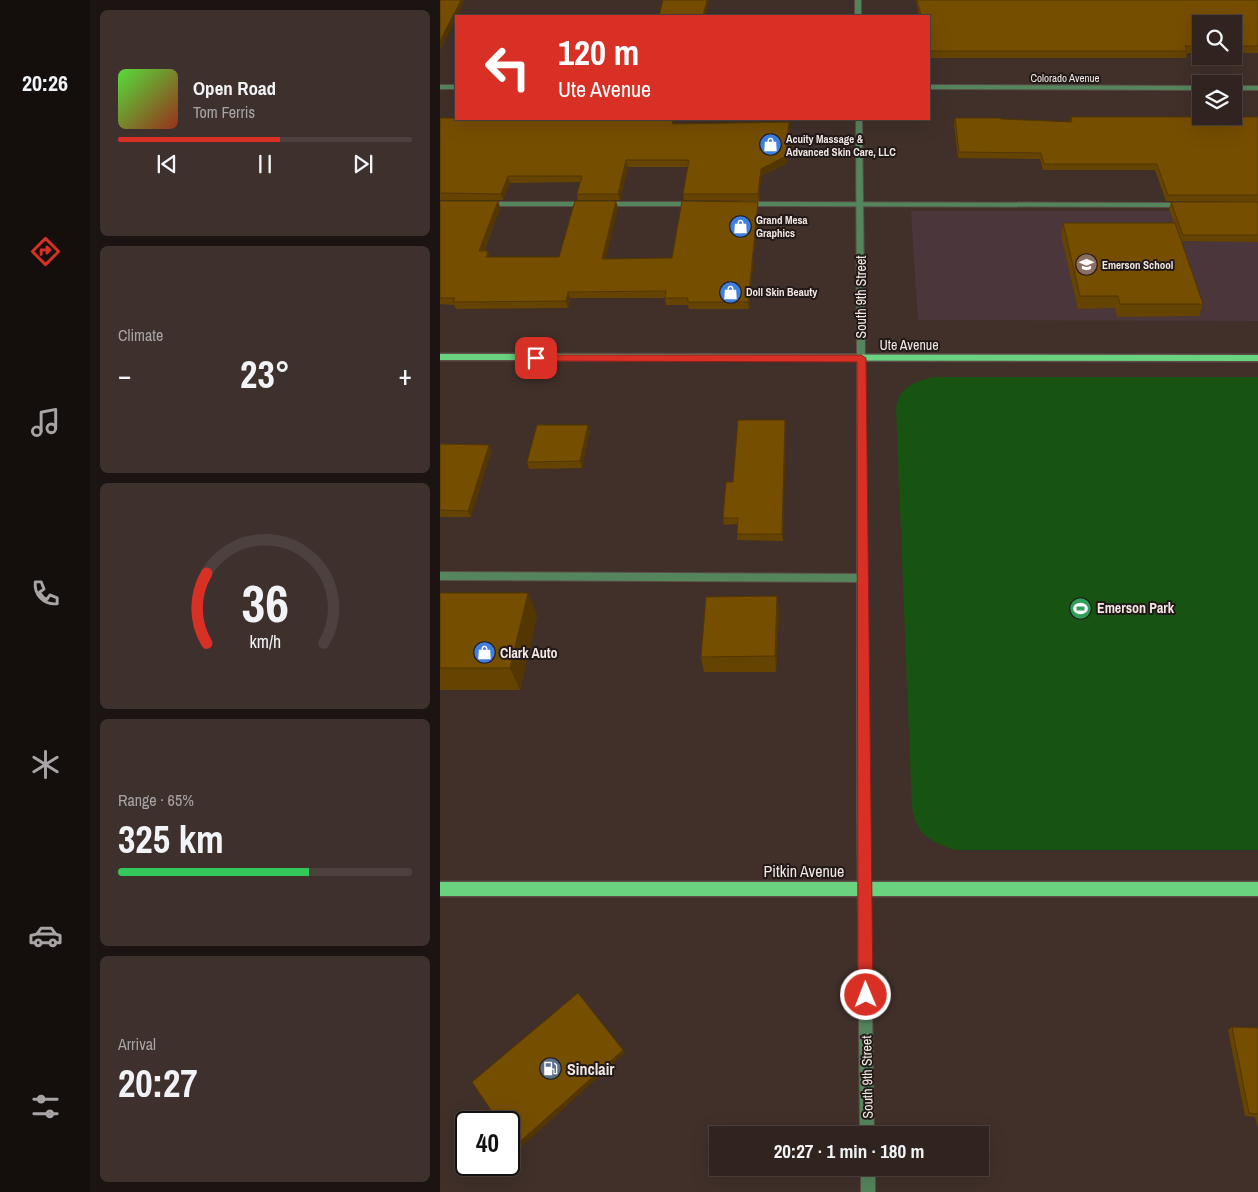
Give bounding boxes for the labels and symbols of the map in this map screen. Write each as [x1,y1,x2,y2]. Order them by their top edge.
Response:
street label: Colorado Avenue [1030,71,1100,85]
place label: Acuity Massage & Advanced Skin Care, LLC [786,132,896,159]
shop icon: Acuity Massage & Advanced Skin Care, LLC [758,133,782,157]
place label: Grand Mesa Graphics [756,213,808,240]
shop icon: Grand Mesa Graphics [728,214,752,238]
school or university icon: Emerson School [1074,253,1098,277]
street label: South 9th Street [852,256,870,338]
place label: Emerson School [1102,258,1173,272]
shop icon: Doll Skin Beauty [718,280,742,304]
place label: Doll Skin Beauty [746,285,817,299]
street label: Ute Avenue [879,336,939,354]
pin [515,337,557,379]
sports icon: Emerson Park [1069,596,1093,620]
place label: Emerson Park [1097,599,1175,617]
shop icon: Clark Auto [472,641,496,665]
place label: Clark Auto [500,644,558,662]
street label: Pitkin Avenue [764,860,844,882]
position arrow [839,968,891,1020]
street label: South 9th Street [857,1035,877,1119]
fuel station icon: Sinclair [539,1057,563,1081]
place label: Sinclair [567,1058,615,1080]
speed limit sign: 40 [455,1111,520,1176]

